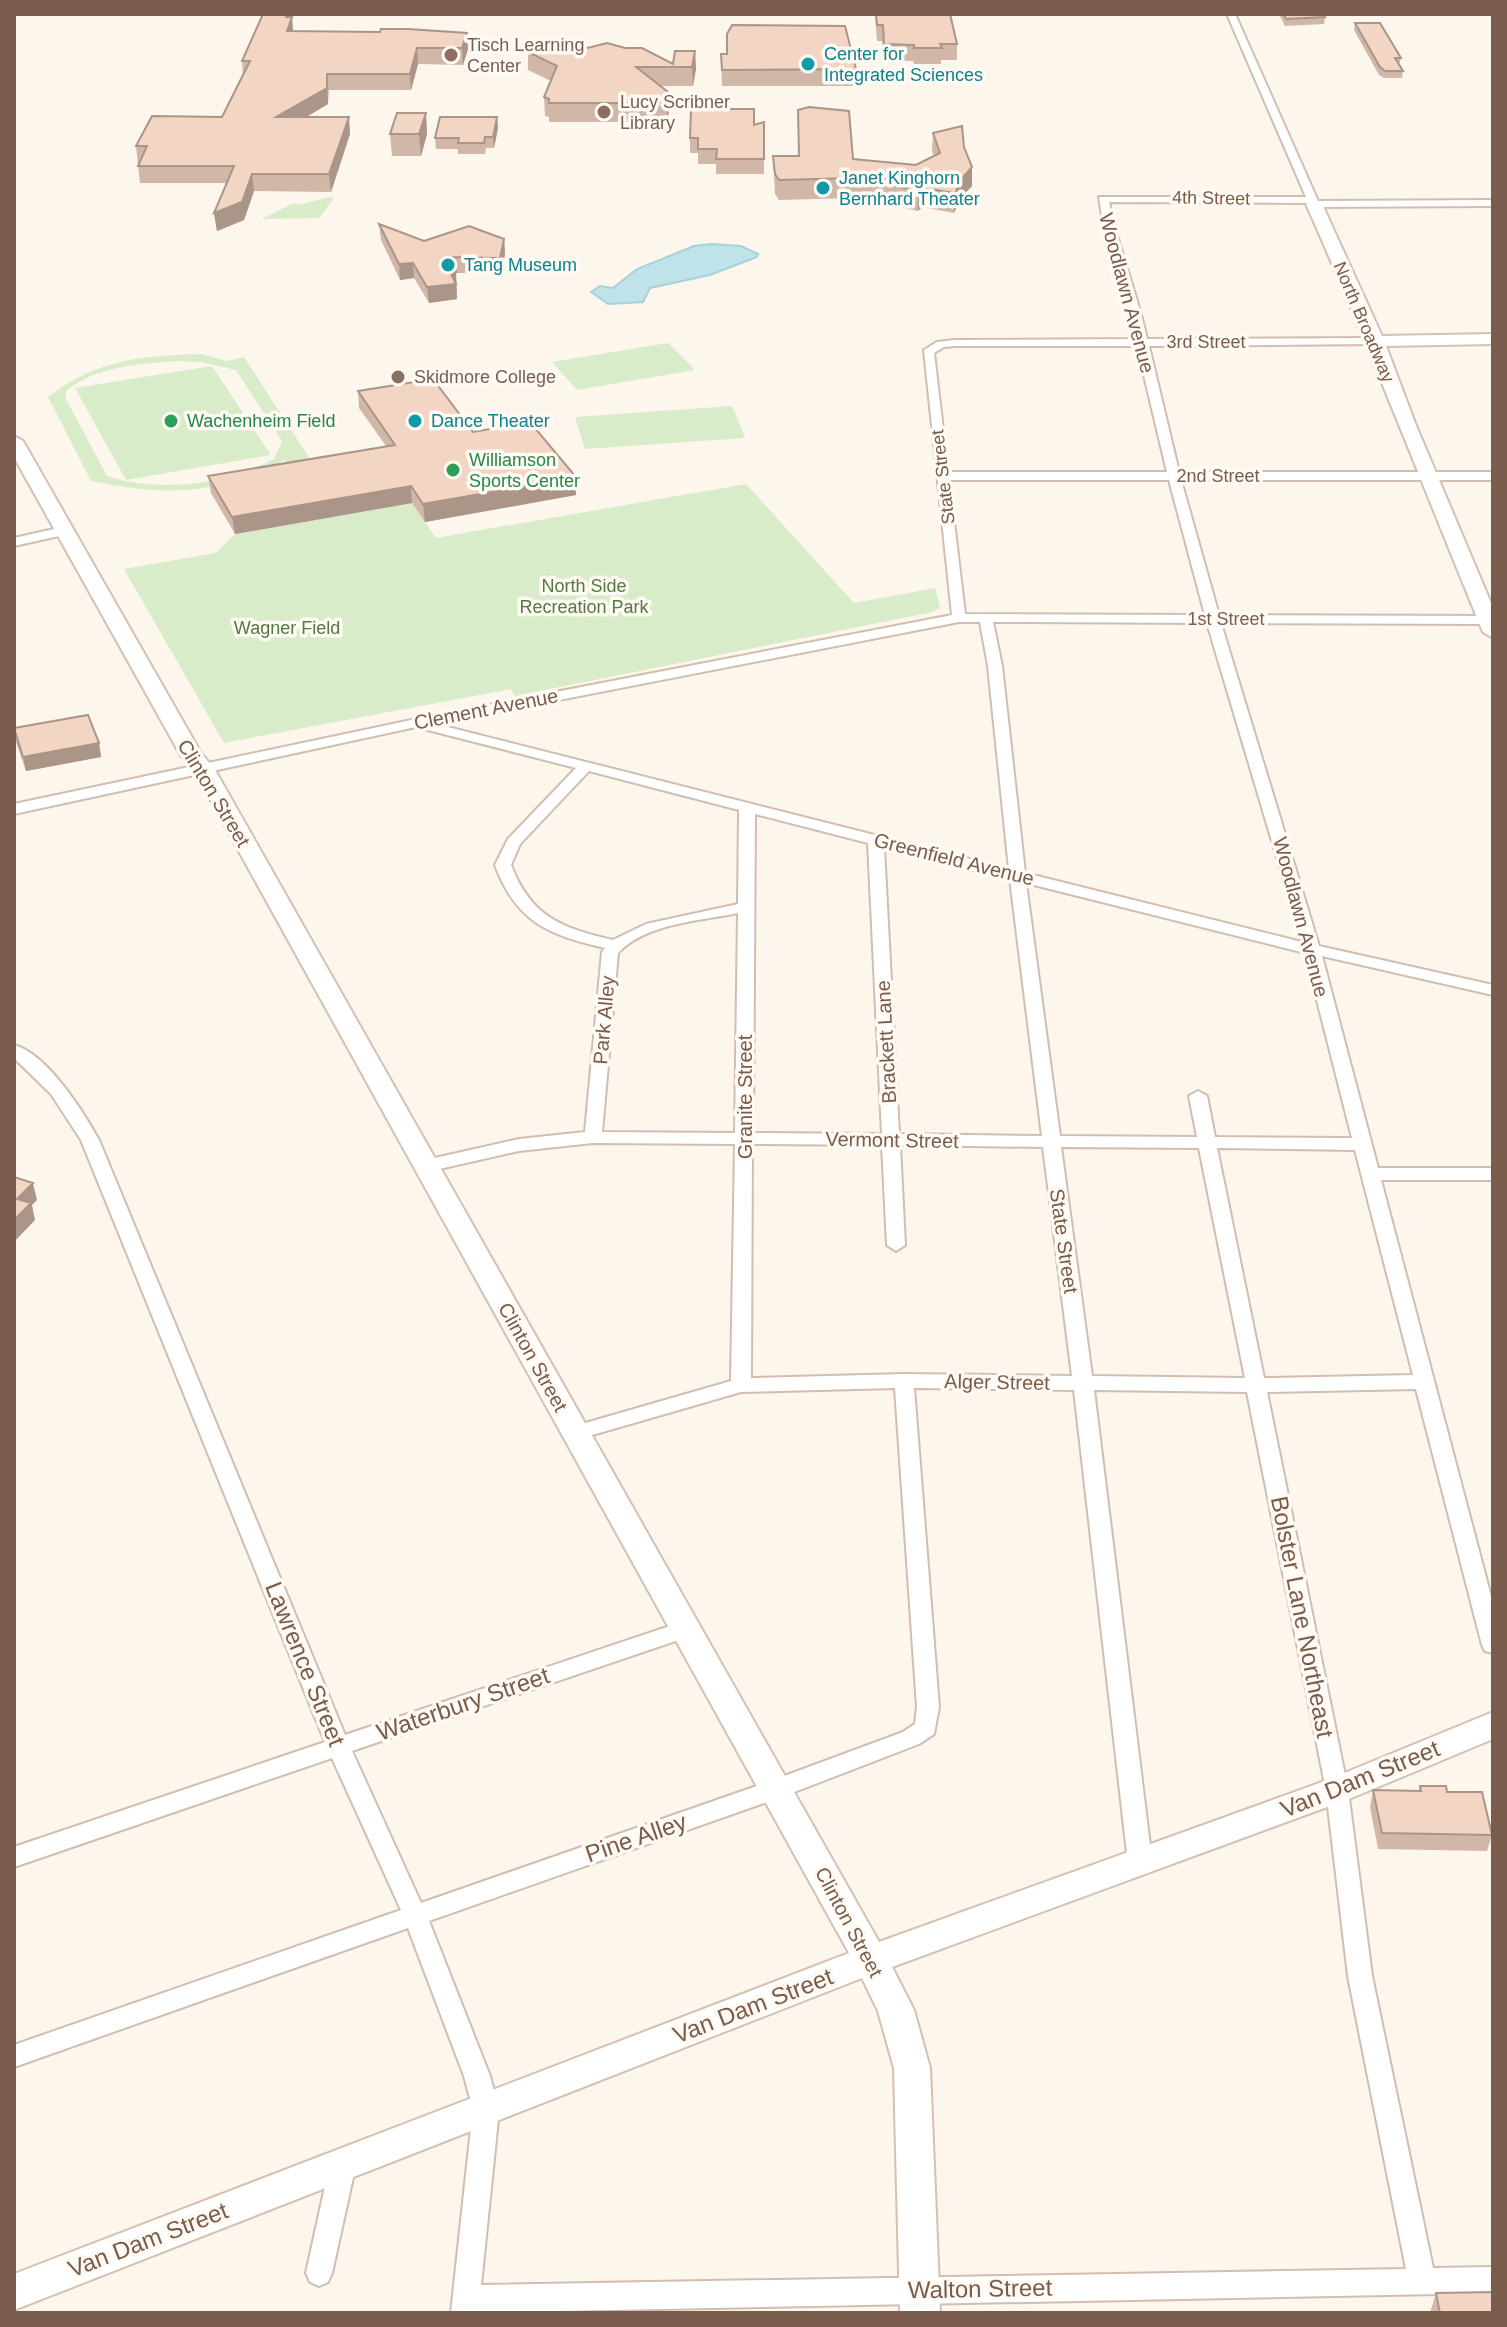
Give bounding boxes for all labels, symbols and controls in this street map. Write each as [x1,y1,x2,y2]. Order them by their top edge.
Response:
place label: Tisch Learning Center [467,35,584,76]
place label: Center for Integrated Sciences [824,44,983,85]
marker: Tisch Learning Center [442,46,460,64]
marker: Center for Integrated Sciences [799,55,817,73]
place label: Lucy Scribner Library [620,92,730,133]
marker: Lucy Scribner Library [595,103,613,121]
place label: Janet Kinghorn Bernhard Theater [839,168,980,209]
marker: Janet Kinghorn Bernhard Theater [814,179,832,197]
street label: 4th Street [1172,187,1250,209]
street label: Woodlawn Avenue [1095,210,1159,376]
place label: Tang Museum [464,255,577,275]
marker: Tang Museum [439,256,457,274]
street label: North Broadway [1330,259,1398,385]
street label: 3rd Street [1166,332,1246,352]
place label: Skidmore College [414,367,556,387]
marker: Skidmore College [389,368,407,386]
place label: Wachenheim Field [187,411,335,431]
place label: Dance Theater [431,411,550,431]
marker: Wachenheim Field [162,412,180,430]
marker: Dance Theater [406,412,424,430]
street label: State Street [927,429,959,525]
place label: Williamson Sports Center [469,450,580,491]
marker: Williamson Sports Center [444,461,462,479]
street label: 2nd Street [1176,466,1260,486]
park label: North Side Recreation Park [519,576,650,617]
street label: 1st Street [1187,609,1265,629]
park label: Wagner Field [234,618,340,638]
street label: Clement Avenue [412,684,560,734]
street label: Clinton Street [173,735,255,851]
street label: Greenfield Avenue [872,828,1036,890]
street label: Woodlawn Avenue [1269,834,1333,1000]
street label: Park Alley [589,975,619,1065]
street label: Brackett Lane [872,980,900,1104]
street label: Granite Street [734,1034,756,1159]
street label: Vermont Street [825,1128,959,1152]
street label: State Street [1046,1187,1082,1295]
street label: Clinton Street [494,1299,572,1416]
street label: Alger Street [944,1370,1050,1394]
street label: Bolster Lane Northeast [1266,1494,1339,1740]
street label: Lawrence Street [260,1578,351,1750]
street label: Waterbury Street [373,1661,553,1746]
street label: Van Dam Street [1276,1734,1444,1823]
street label: Pine Alley [582,1808,690,1867]
street label: Clinton Street [811,1863,887,1981]
street label: Van Dam Street [669,1963,837,2048]
street label: Van Dam Street [64,2197,232,2282]
street label: Walton Street [908,2274,1053,2303]

